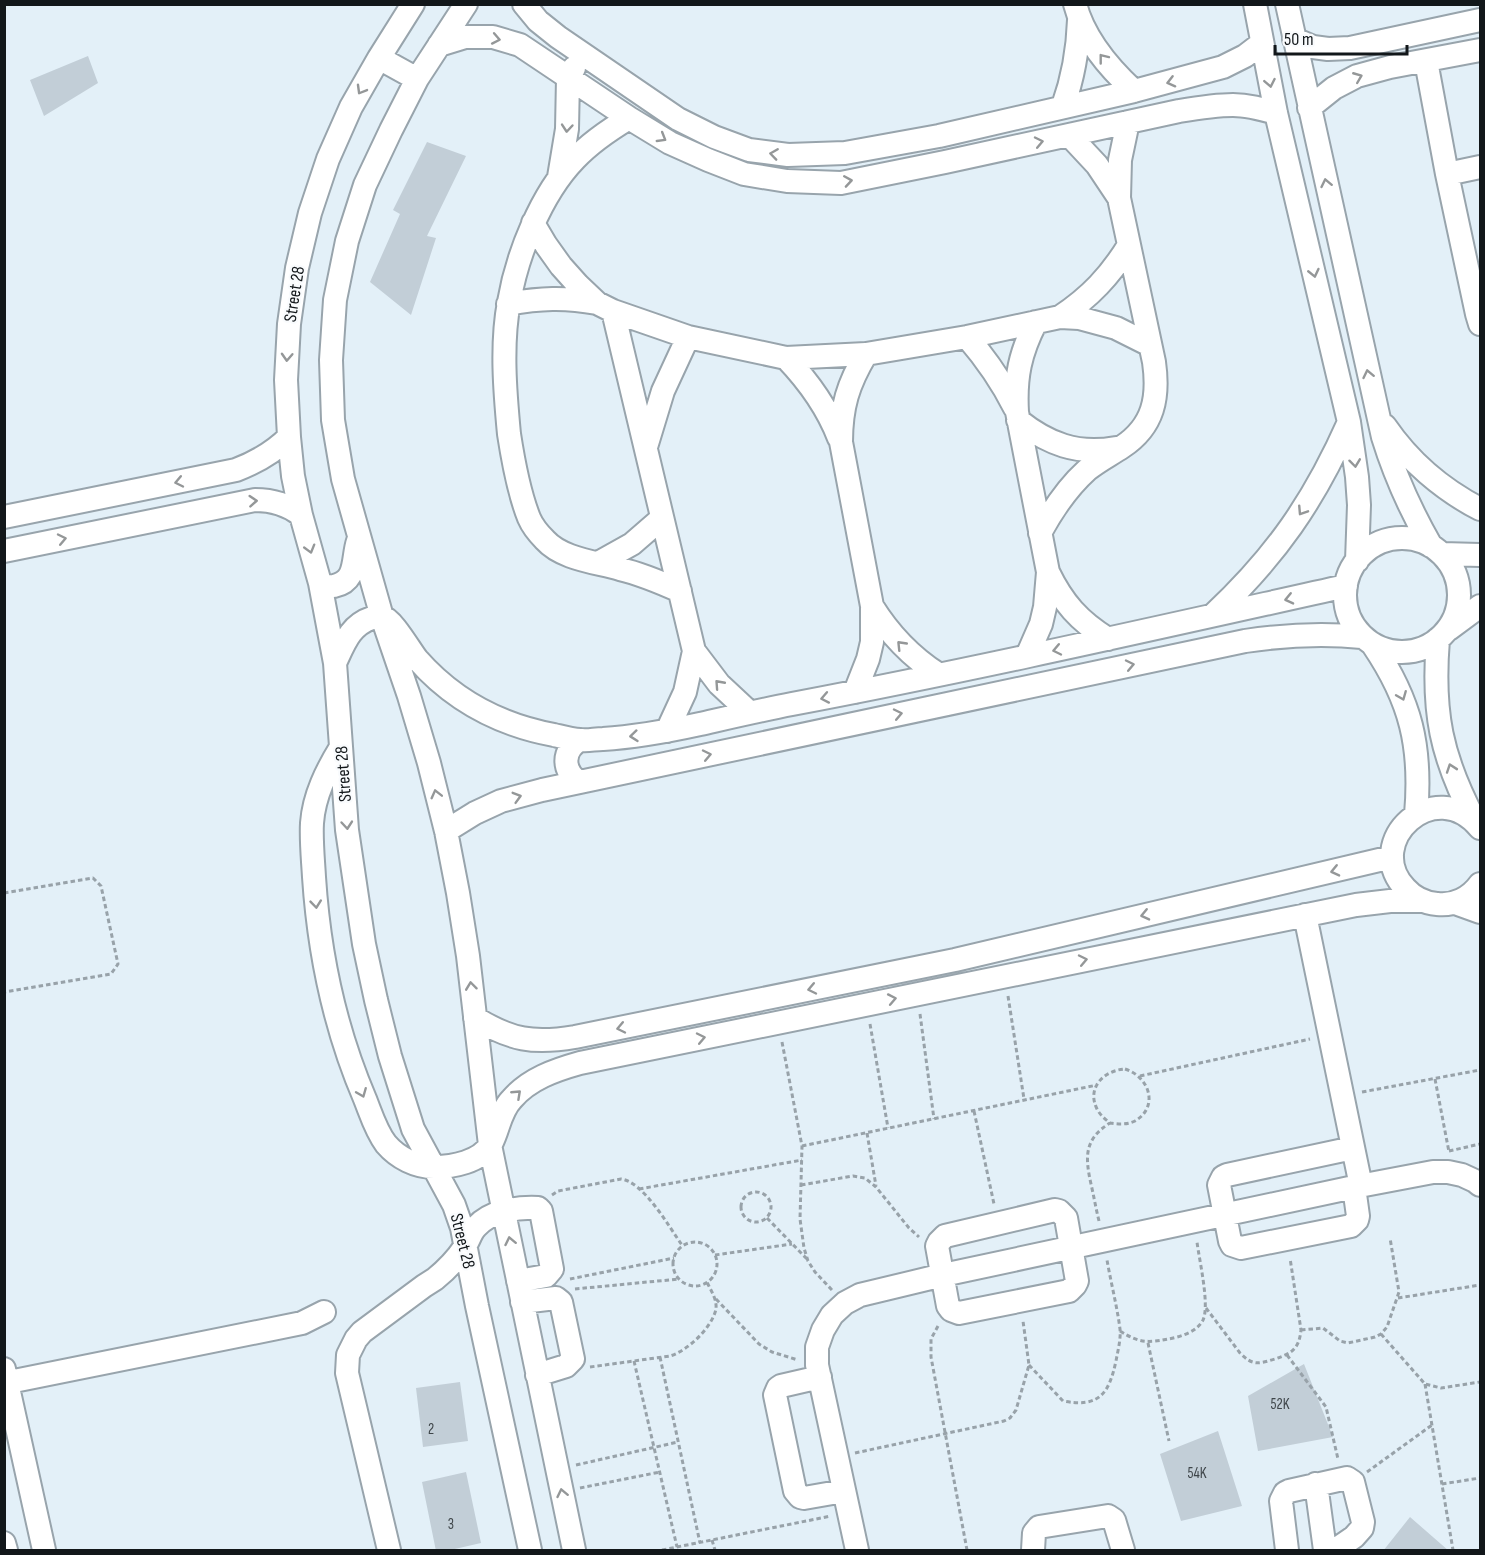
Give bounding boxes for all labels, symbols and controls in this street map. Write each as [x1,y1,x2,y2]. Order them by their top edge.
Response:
scale bar [1275,18,1407,56]
text: 50 m [1284,29,1314,50]
one-way arrow [490,32,500,45]
one-way arrow [1099,54,1110,65]
one-way arrow [1352,72,1363,84]
one-way arrow [1166,74,1176,87]
one-way arrow [1263,77,1276,87]
one-way arrow [357,84,368,95]
one-way arrow [561,124,574,133]
one-way arrow [656,131,666,142]
one-way arrow [1034,136,1044,149]
one-way arrow [769,148,778,160]
one-way arrow [843,175,853,188]
one-way arrow [1320,179,1333,189]
street label: Street 28 [280,265,309,323]
one-way arrow [1306,267,1319,277]
one-way arrow [280,352,293,361]
one-way arrow [1362,369,1375,379]
one-way arrow [1349,458,1361,468]
one-way arrow [174,475,184,488]
one-way arrow [248,494,257,507]
one-way arrow [1299,504,1310,515]
one-way arrow [56,534,66,547]
one-way arrow [303,544,315,554]
one-way arrow [1284,592,1294,605]
one-way arrow [897,641,908,652]
one-way arrow [1052,643,1062,656]
one-way arrow [1124,659,1134,672]
one-way arrow [715,680,726,691]
one-way arrow [1395,689,1407,700]
one-way arrow [820,691,830,704]
one-way arrow [893,708,903,721]
one-way arrow [629,729,639,742]
street label: Street 28 [331,745,356,803]
one-way arrow [702,749,712,762]
one-way arrow [1445,763,1458,774]
one-way arrow [431,789,444,799]
one-way arrow [511,792,522,804]
one-way arrow [340,821,353,830]
one-way arrow [1331,863,1341,876]
one-way arrow [309,899,322,908]
one-way arrow [1141,908,1151,921]
one-way arrow [1078,954,1088,967]
one-way arrow [465,981,478,990]
one-way arrow [807,982,817,995]
one-way arrow [887,994,897,1007]
one-way arrow [616,1021,626,1034]
one-way arrow [696,1032,706,1045]
one-way arrow [355,1087,367,1098]
one-way arrow [510,1091,521,1102]
street label: Street 28 [446,1211,480,1271]
one-way arrow [504,1236,517,1246]
house number: 52K [1270,1395,1290,1414]
house number: 2 [428,1420,434,1439]
house number: 54K [1187,1464,1207,1483]
one-way arrow [556,1489,569,1499]
house number: 3 [448,1515,454,1534]

